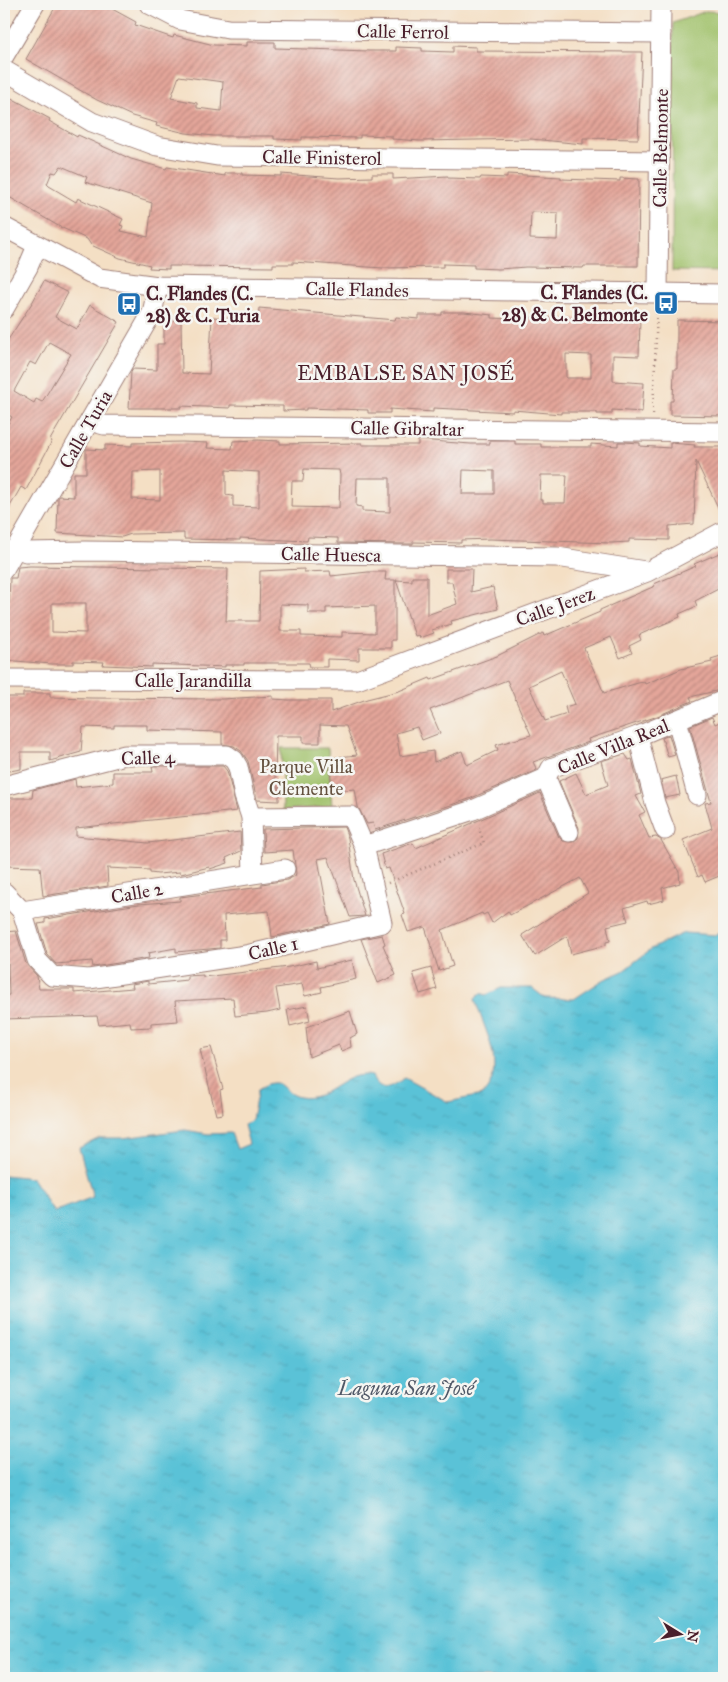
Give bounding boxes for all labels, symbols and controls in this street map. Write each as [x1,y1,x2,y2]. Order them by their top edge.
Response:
street label: Calle Ferrol [357,19,450,44]
street label: Calle Belmonte [648,88,673,208]
street label: Calle Finisterol [262,145,383,170]
street label: Calle Flandes [305,277,409,302]
place label: C. Flandes (C. 28) & C. Belmonte [502,281,648,327]
place label: C. Flandes (C. 28) & C. Turia [146,282,260,328]
bus stop icon: C. Flandes (C. 28) & C. Belmonte [653,290,679,316]
bus stop icon: C. Flandes (C. 28) & C. Turia [116,291,142,317]
district label: EMBALSE SAN JOSÉ [297,359,515,386]
street label: Calle Turia [54,385,117,472]
street label: Calle Gibraltar [350,416,465,441]
street label: Calle Huesca [281,542,382,567]
street label: Calle Jerez [513,582,598,632]
street label: Calle Jarandilla [135,669,252,693]
street label: Calle Villa Real [554,713,673,779]
street label: Calle 4 [121,745,176,770]
park label: Parque Villa Clemente [259,755,354,800]
street label: Calle 2 [109,876,166,908]
street label: Calle 1 [246,932,300,965]
water label: Laguna San José [337,1376,477,1400]
north arrow [656,1610,706,1660]
text: N [683,1629,702,1644]

